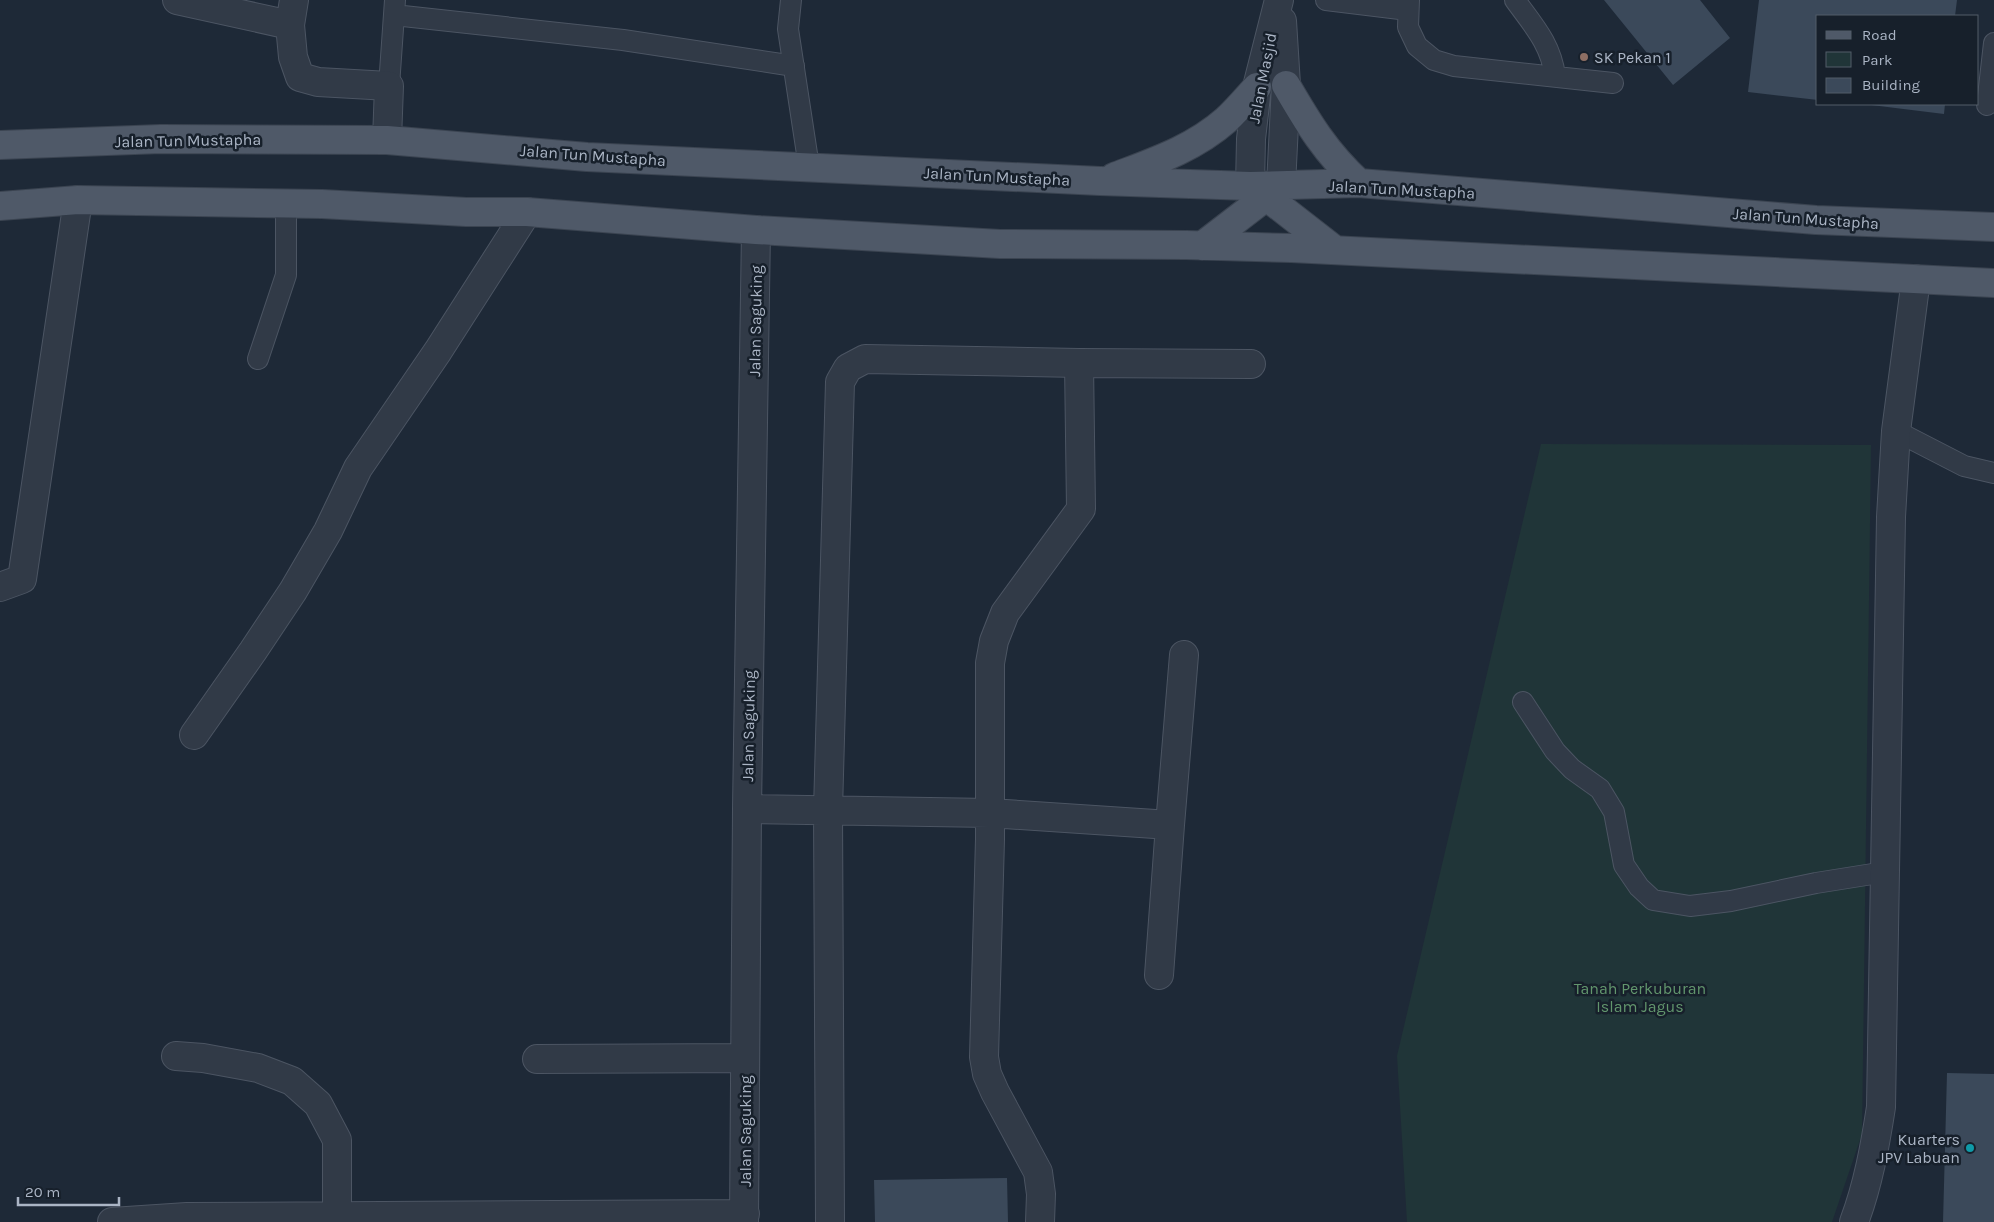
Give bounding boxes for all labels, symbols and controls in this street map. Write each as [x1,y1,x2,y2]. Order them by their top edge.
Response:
legend [1816,15,1979,105]
text: Road [1862,26,1897,44]
street label: Jalan Masjid [1244,31,1281,125]
place label: SK Pekan 1 [1594,48,1671,67]
marker: SK Pekan 1 [1578,51,1590,63]
text: Park [1862,51,1892,69]
text: Building [1862,76,1920,94]
street label: Jalan Tun Mustapha [115,130,261,151]
street label: Jalan Tun Mustapha [519,141,667,170]
street label: Jalan Tun Mustapha [923,163,1071,190]
street label: Jalan Tun Mustapha [1328,176,1476,203]
street label: Jalan Tun Mustapha [1732,204,1880,233]
street label: Jalan Saguking [745,265,766,377]
street label: Jalan Saguking [738,670,759,782]
park label: Tanah Perkuburan Islam Jagus [1574,979,1706,1016]
street label: Jalan Saguking [736,1075,755,1187]
place label: Kuarters JPV Labuan [1878,1130,1960,1167]
marker: Kuarters JPV Labuan [1964,1142,1976,1154]
scale bar [18,1174,119,1206]
text: 20 m [25,1183,60,1201]

